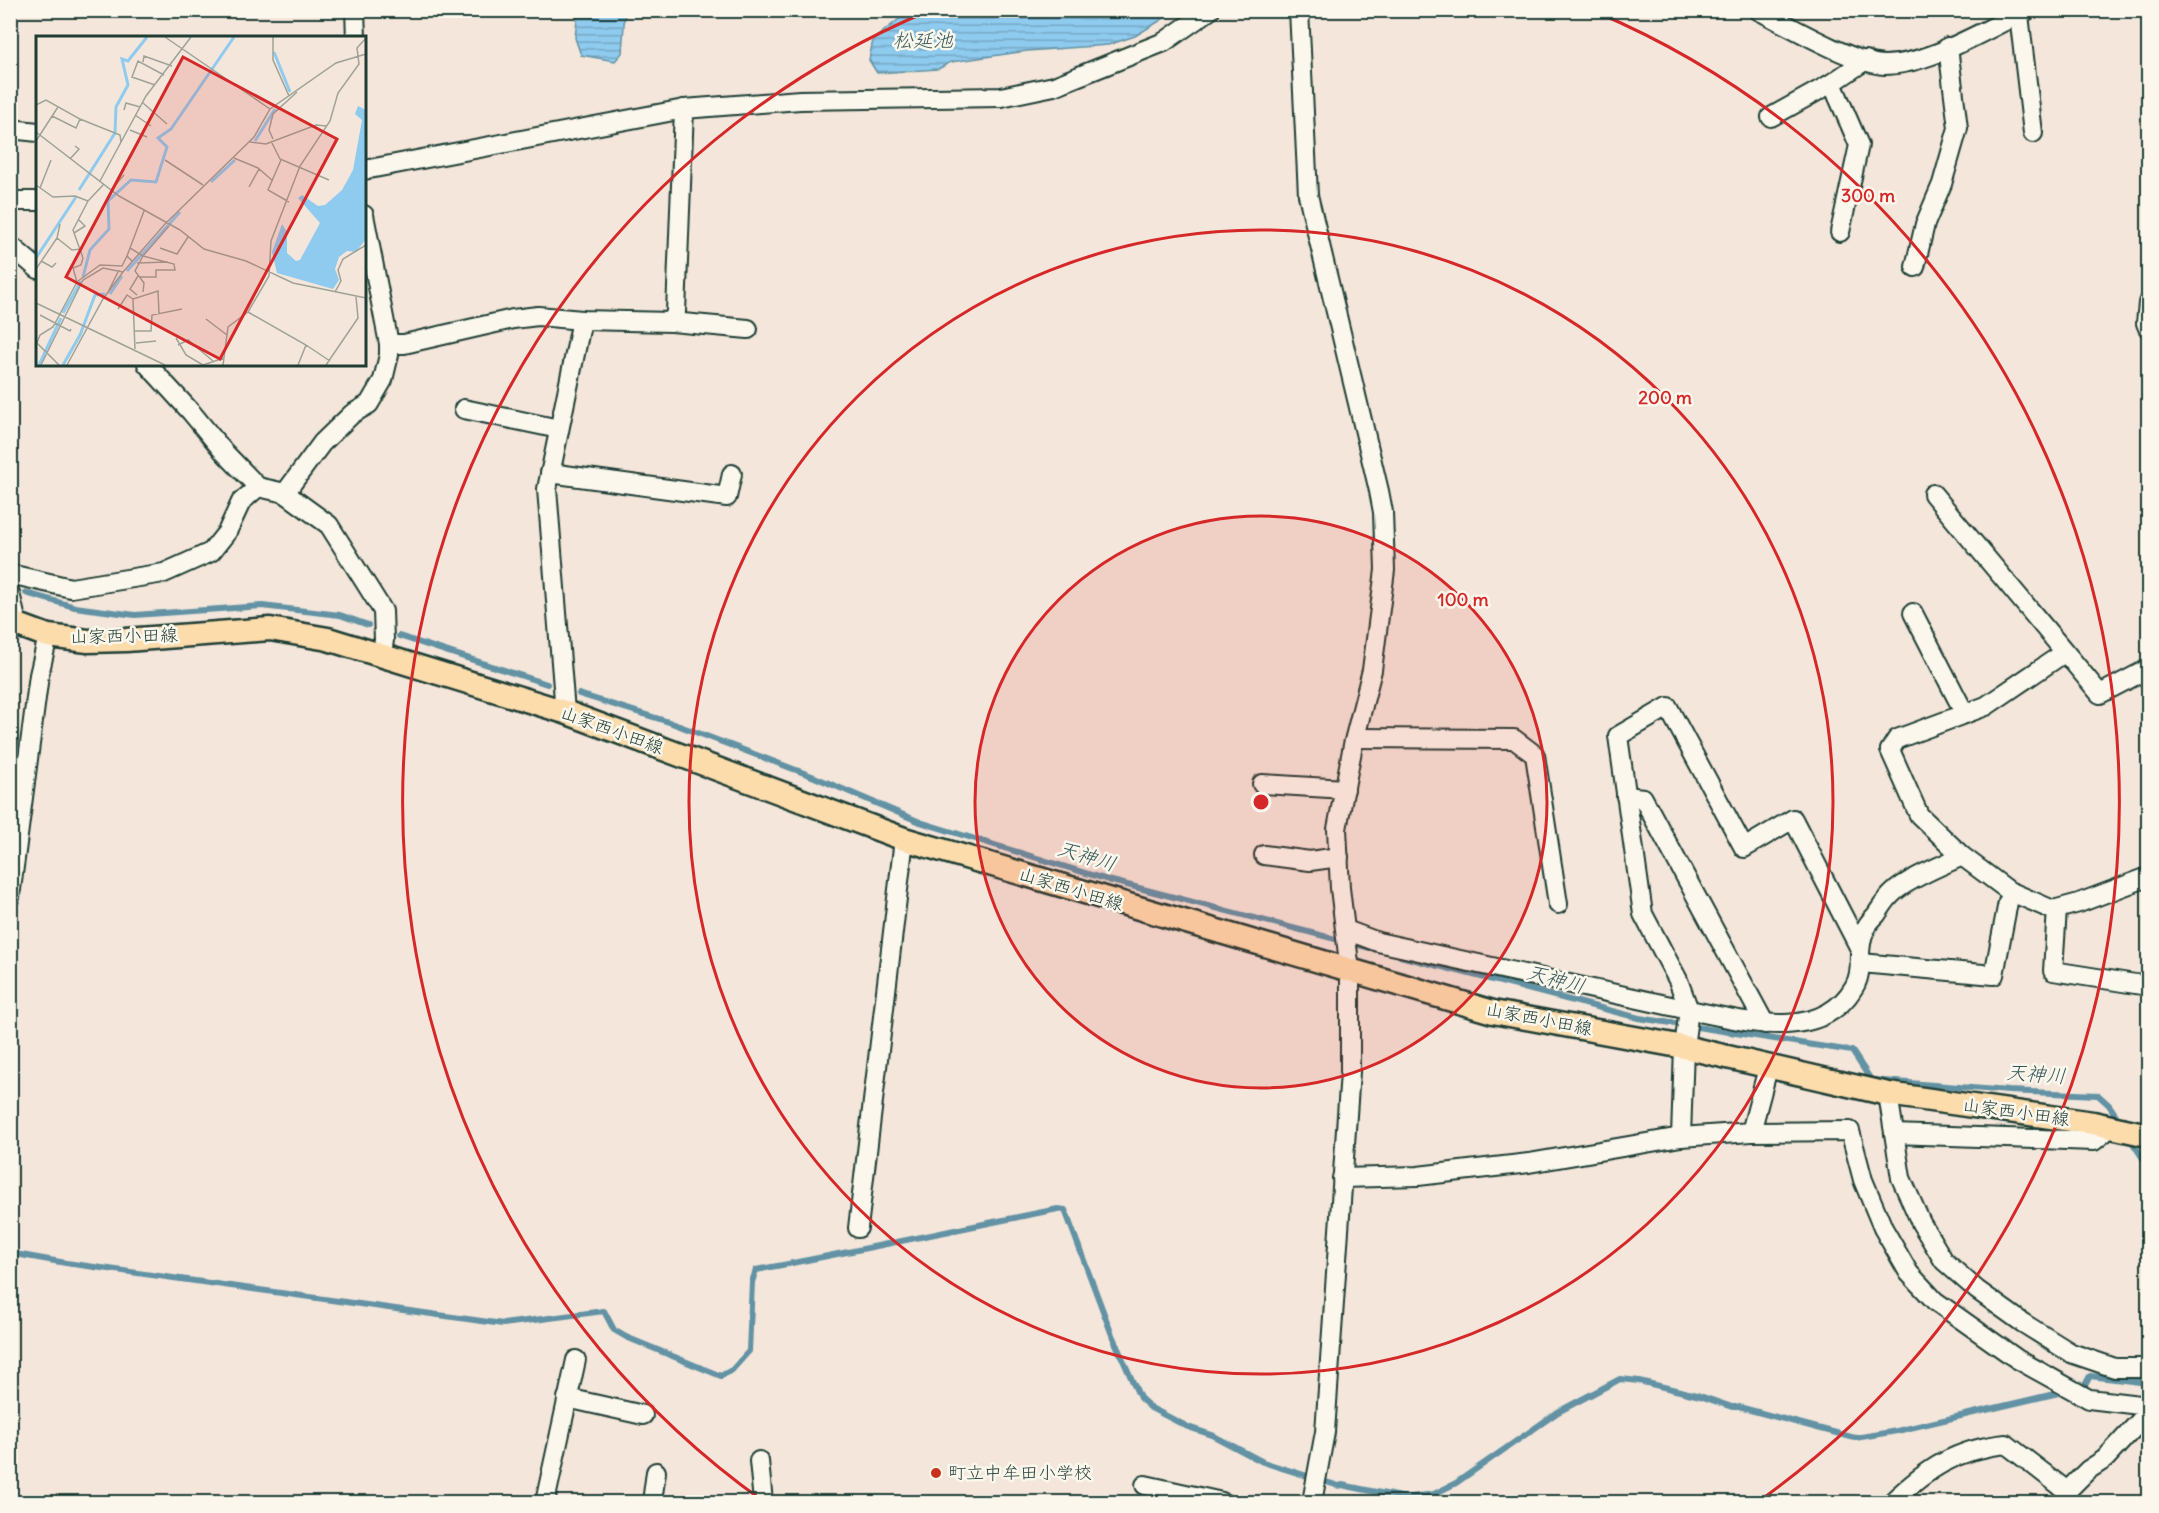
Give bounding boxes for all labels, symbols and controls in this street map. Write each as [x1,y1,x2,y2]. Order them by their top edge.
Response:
water label: 松延池 [893,27,954,52]
inset map [36,36,366,366]
text: 300 m [1841,184,1895,207]
text: 200 m [1638,386,1692,409]
text: 100 m [1438,588,1489,611]
street label: 山家西小田線 [70,623,178,648]
street label: 山家西小田線 [557,700,667,759]
centre of rings [1251,792,1271,812]
water label: 天神川 [1055,835,1119,876]
street label: 山家西小田線 [1016,862,1126,915]
water label: 天神川 [1524,959,1588,998]
street label: 山家西小田線 [1484,997,1594,1040]
water label: 天神川 [2005,1059,2067,1088]
street label: 山家西小田線 [1961,1093,2071,1130]
place label: 町立中牟田小学校 [948,1461,1092,1484]
marker: 町立中牟田小学校 [929,1466,943,1480]

